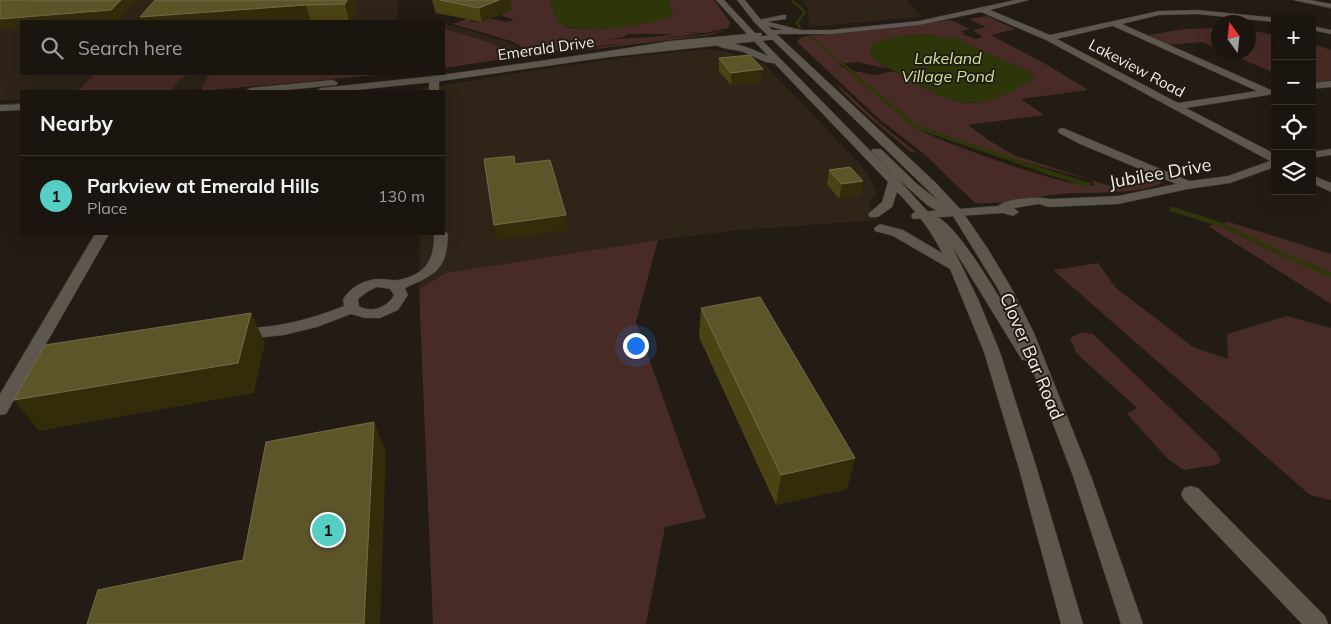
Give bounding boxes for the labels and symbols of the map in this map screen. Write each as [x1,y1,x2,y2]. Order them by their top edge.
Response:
north arrow [1211,15,1256,60]
street label: Emerald Drive [497,32,595,64]
street label: Lakeview Road [1086,35,1188,101]
water label: Lakeland Village Pond [902,48,995,86]
street label: Jubilee Drive [1107,153,1213,193]
street label: Clover Bar Road [995,289,1069,423]
your location [623,333,649,359]
pin: 1 [312,511,344,549]

